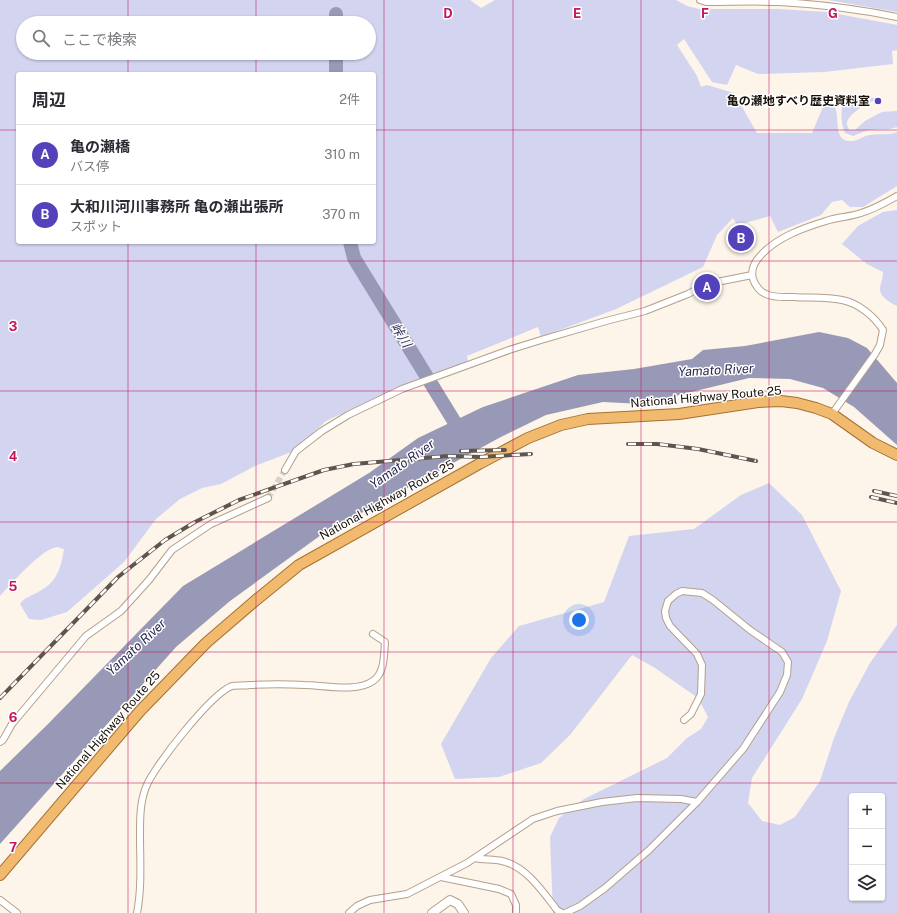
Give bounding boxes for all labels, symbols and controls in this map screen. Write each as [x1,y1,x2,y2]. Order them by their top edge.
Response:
text: D [443,6,453,21]
text: E [573,6,581,21]
text: F [701,6,709,21]
text: G [828,6,838,21]
search box [16,16,376,60]
icon: search [30,27,52,49]
text: ここで検索 [62,31,137,48]
text: 周辺 [32,90,66,110]
text: 2件 [339,92,360,107]
place label: 亀の瀬地すべり歴史資料室 [727,94,870,108]
marker: 亀の瀬地すべり歴史資料室 [873,96,883,106]
text: 亀の瀬橋 [70,138,130,155]
text: A [40,147,50,162]
text: 310 m [324,147,360,162]
text: バス停 [70,159,109,174]
text: 大和川河川事務所 亀の瀬出張所 [70,198,283,215]
text: B [41,207,49,222]
text: 370 m [322,207,360,222]
text: スポット [70,219,122,234]
pin: B [728,223,754,253]
pin: A [694,272,720,302]
text: 3 [9,319,18,334]
water label: 峠川 [388,320,415,352]
water label: Yamato River [678,361,754,379]
street label: National Highway Route 25 [630,383,783,411]
water label: Yamato River [367,436,437,492]
text: 4 [9,449,18,464]
street label: National Highway Route 25 [317,457,457,543]
text: 5 [9,579,18,594]
your location [569,610,589,630]
water label: Yamato River [103,616,169,678]
street label: National Highway Route 25 [53,668,163,792]
text: 6 [9,710,18,725]
map controls [849,793,885,901]
button: + [849,793,885,829]
button: − [849,829,885,865]
text: 7 [9,840,17,855]
button: layers [849,865,885,901]

